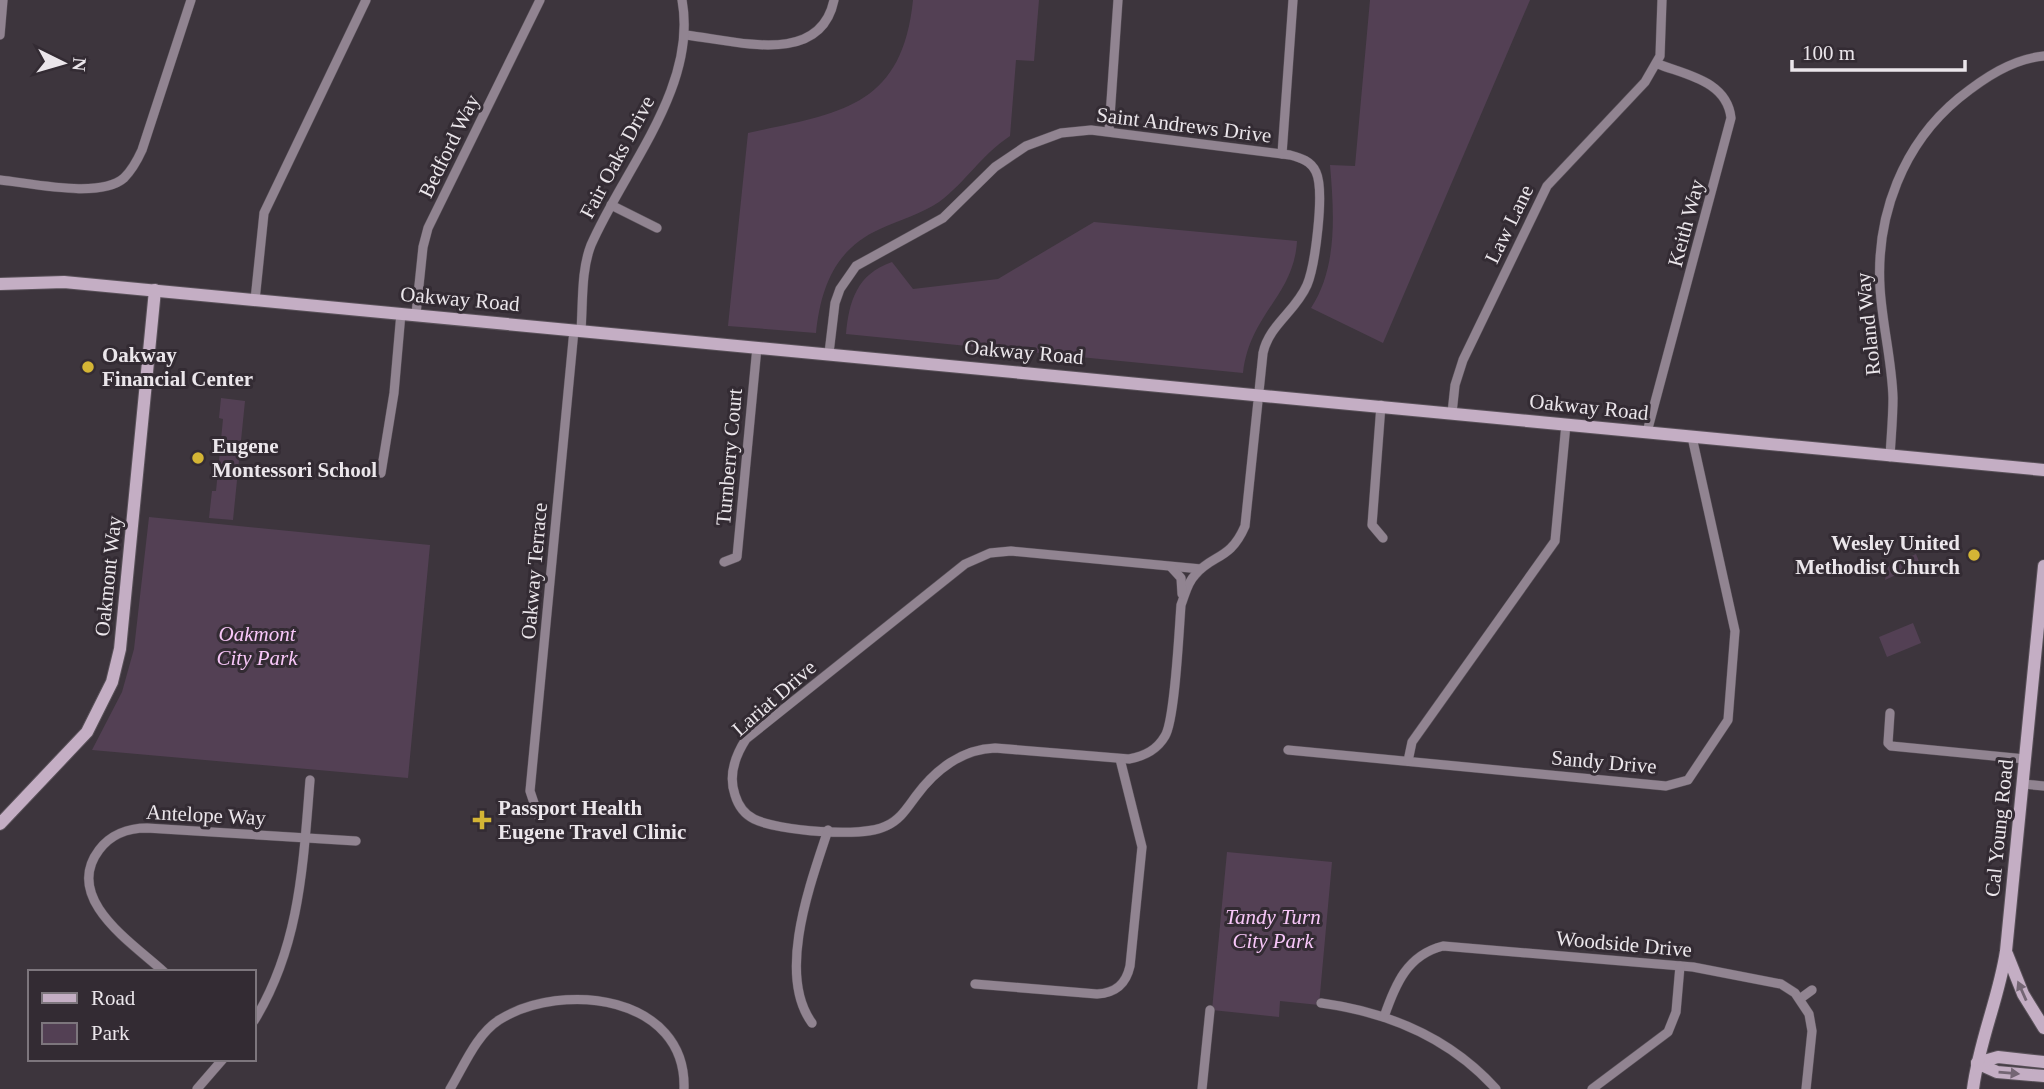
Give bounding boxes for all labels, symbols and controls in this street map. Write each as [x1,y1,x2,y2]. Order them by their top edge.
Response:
north arrow [28,28,98,98]
scale bar [1792,28,1965,72]
text: 100 m [1802,41,1855,65]
text: N [68,57,90,72]
street label: Bedford Way [414,90,484,201]
street label: Fair Oaks Drive [575,92,659,222]
street label: Saint Andrews Drive [1095,102,1273,148]
street label: Keith Way [1663,176,1709,269]
street label: Law Lane [1480,181,1538,267]
street label: Roland Way [1851,271,1885,377]
street label: Oakway Road [399,282,521,316]
street label: Oakway Road [963,335,1085,369]
place label: Oakway Financial Center [102,343,253,391]
marker: Oakway Financial Center [80,359,96,375]
street label: Turnberry Court [711,387,747,527]
street label: Oakway Road [1528,389,1650,425]
place label: Eugene Montessori School [212,434,377,482]
marker: Eugene Montessori School [190,450,206,466]
street label: Oakway Terrace [516,501,552,641]
street label: Oakmont Way [90,514,126,637]
place label: Wesley United Methodist Church [1795,531,1960,579]
marker: Wesley United Methodist Church [1966,547,1982,563]
park label: Oakmont City Park [216,622,298,670]
street label: Lariat Drive [727,655,821,741]
street label: Sandy Drive [1550,745,1658,779]
street label: Cal Young Road [1980,757,2018,898]
place label: Passport Health Eugene Travel Clinic [498,796,686,844]
street label: Antelope Way [146,800,267,830]
marker: Passport Health Eugene Travel Clinic [472,810,492,830]
park label: Tandy Turn City Park [1225,905,1321,953]
street label: Woodside Drive [1555,926,1693,962]
legend [28,970,256,1061]
one-way arrow [2016,981,2028,1001]
text: Road [91,986,136,1010]
text: Park [91,1021,130,1045]
one-way arrow [1999,1068,2021,1079]

